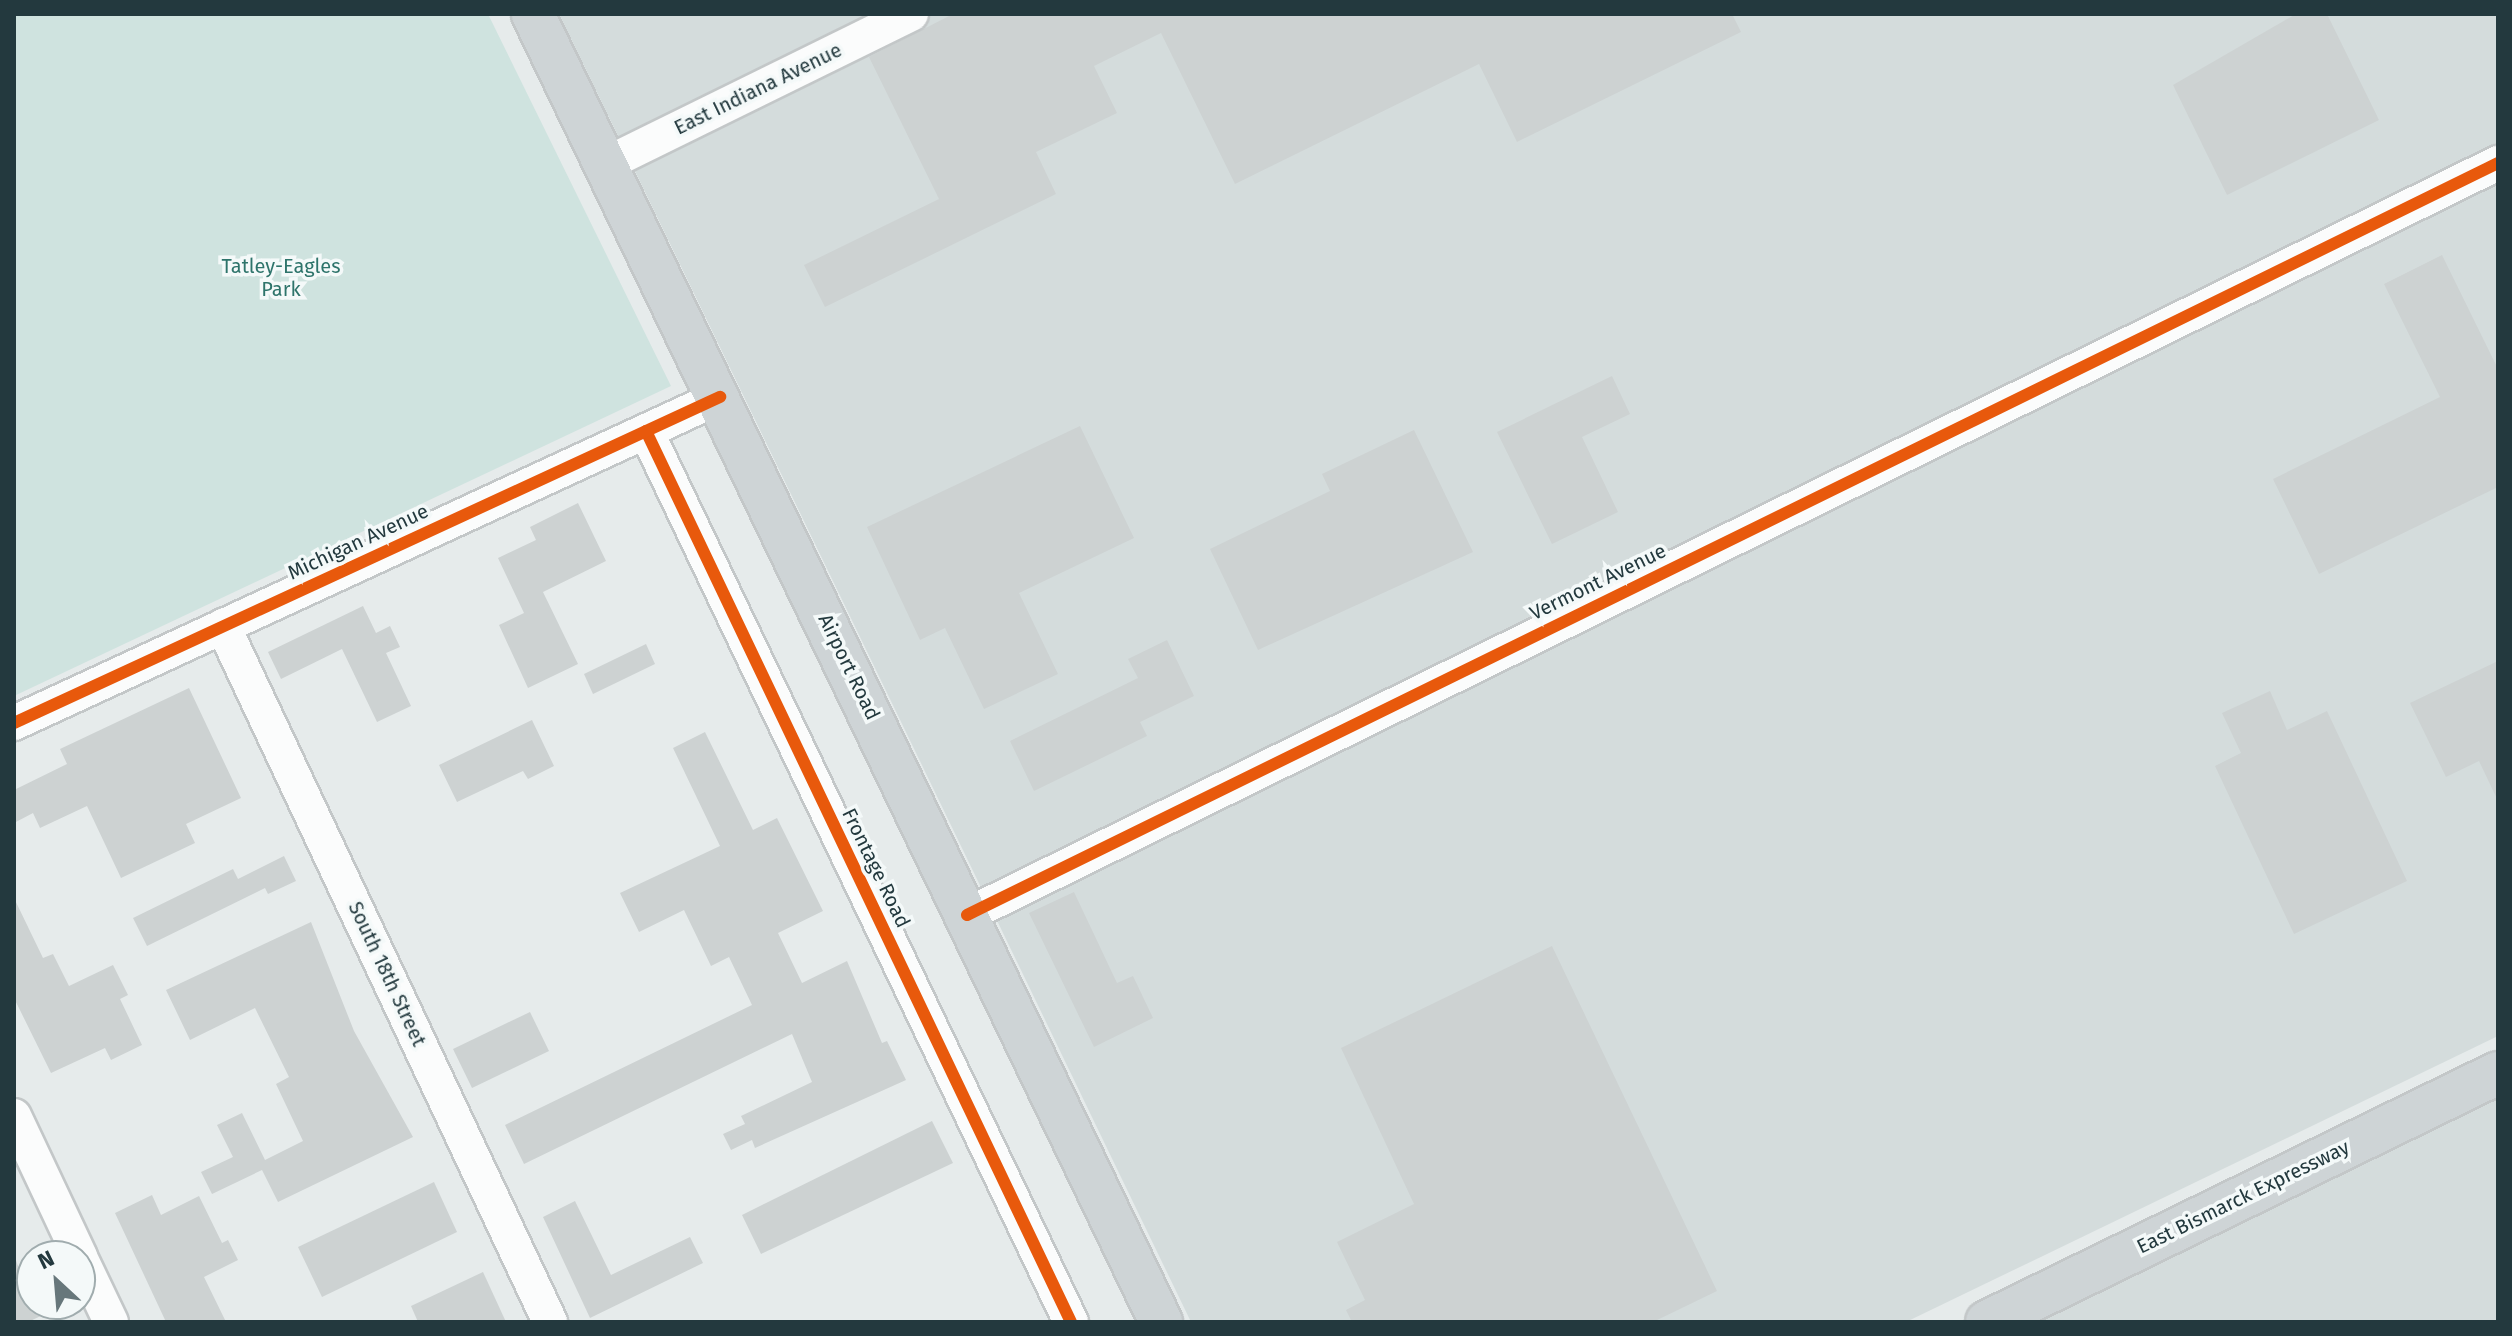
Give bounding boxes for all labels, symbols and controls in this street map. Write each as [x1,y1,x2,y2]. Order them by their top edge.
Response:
street label: East Indiana Avenue [670,38,846,140]
park label: Tatley-Eagles Park [221,254,341,301]
street label: Michigan Avenue [284,499,432,585]
street label: Vermont Avenue [1526,539,1670,625]
street label: Airport Road [813,610,885,724]
street label: Frontage Road [837,804,915,932]
street label: South 18th Street [343,898,431,1050]
street label: East Bismarck Expressway [2133,1135,2353,1259]
north arrow [16,1240,96,1320]
text: N [34,1244,59,1275]

